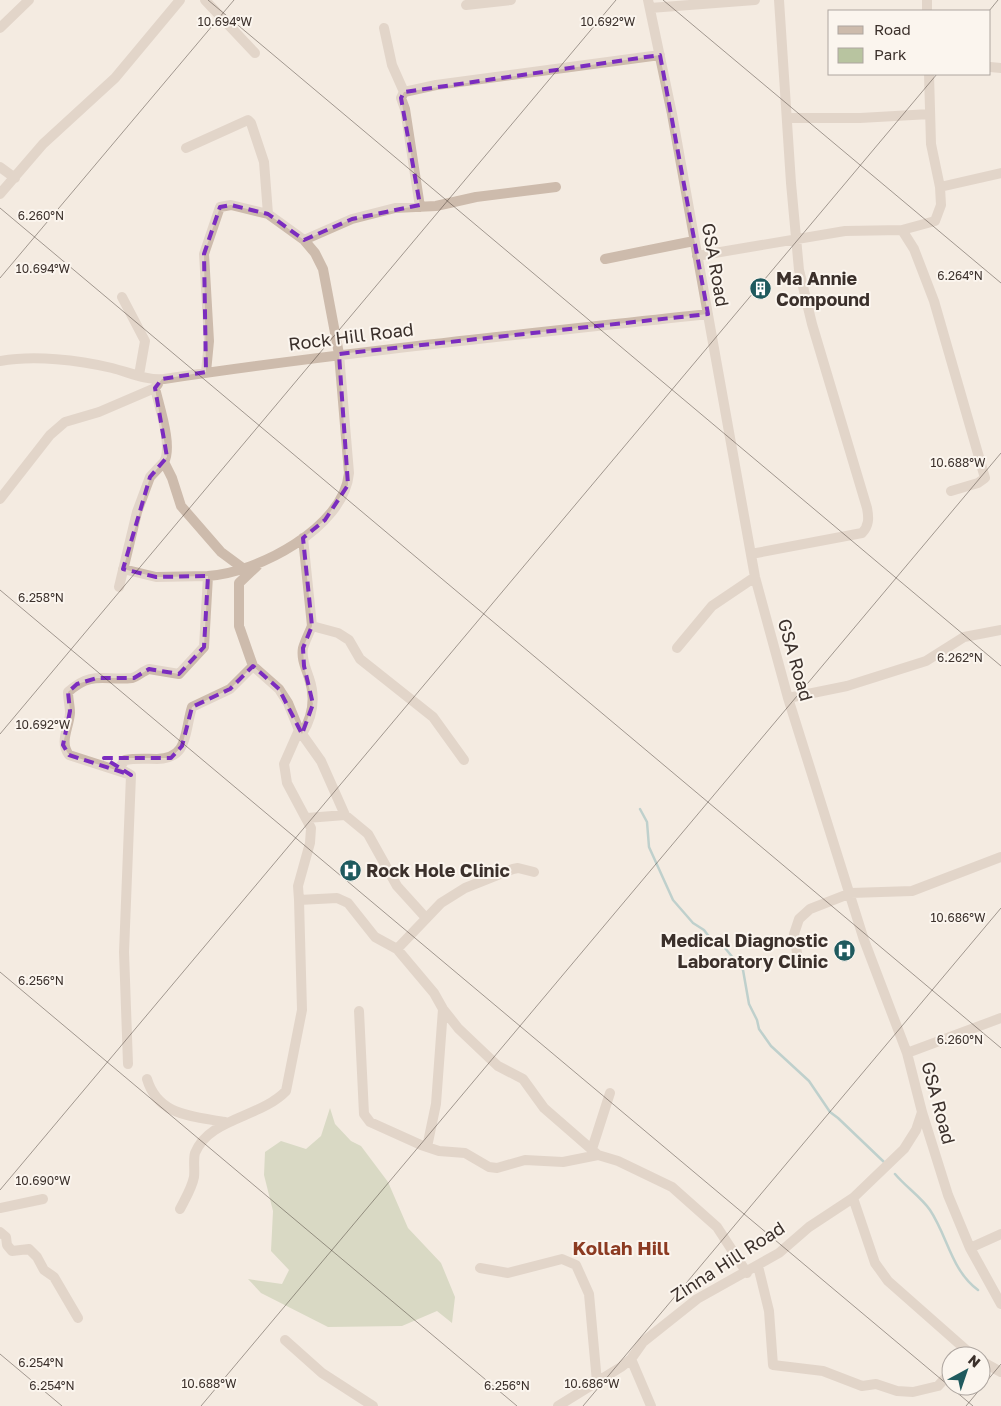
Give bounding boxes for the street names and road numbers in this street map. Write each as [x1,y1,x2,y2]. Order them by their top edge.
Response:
street label: GSA Road [698,221,734,308]
street label: Rock Hill Road [287,317,415,355]
street label: GSA Road [774,616,818,703]
street label: GSA Road [917,1059,961,1146]
street label: Zinna Hill Road [667,1216,788,1306]

